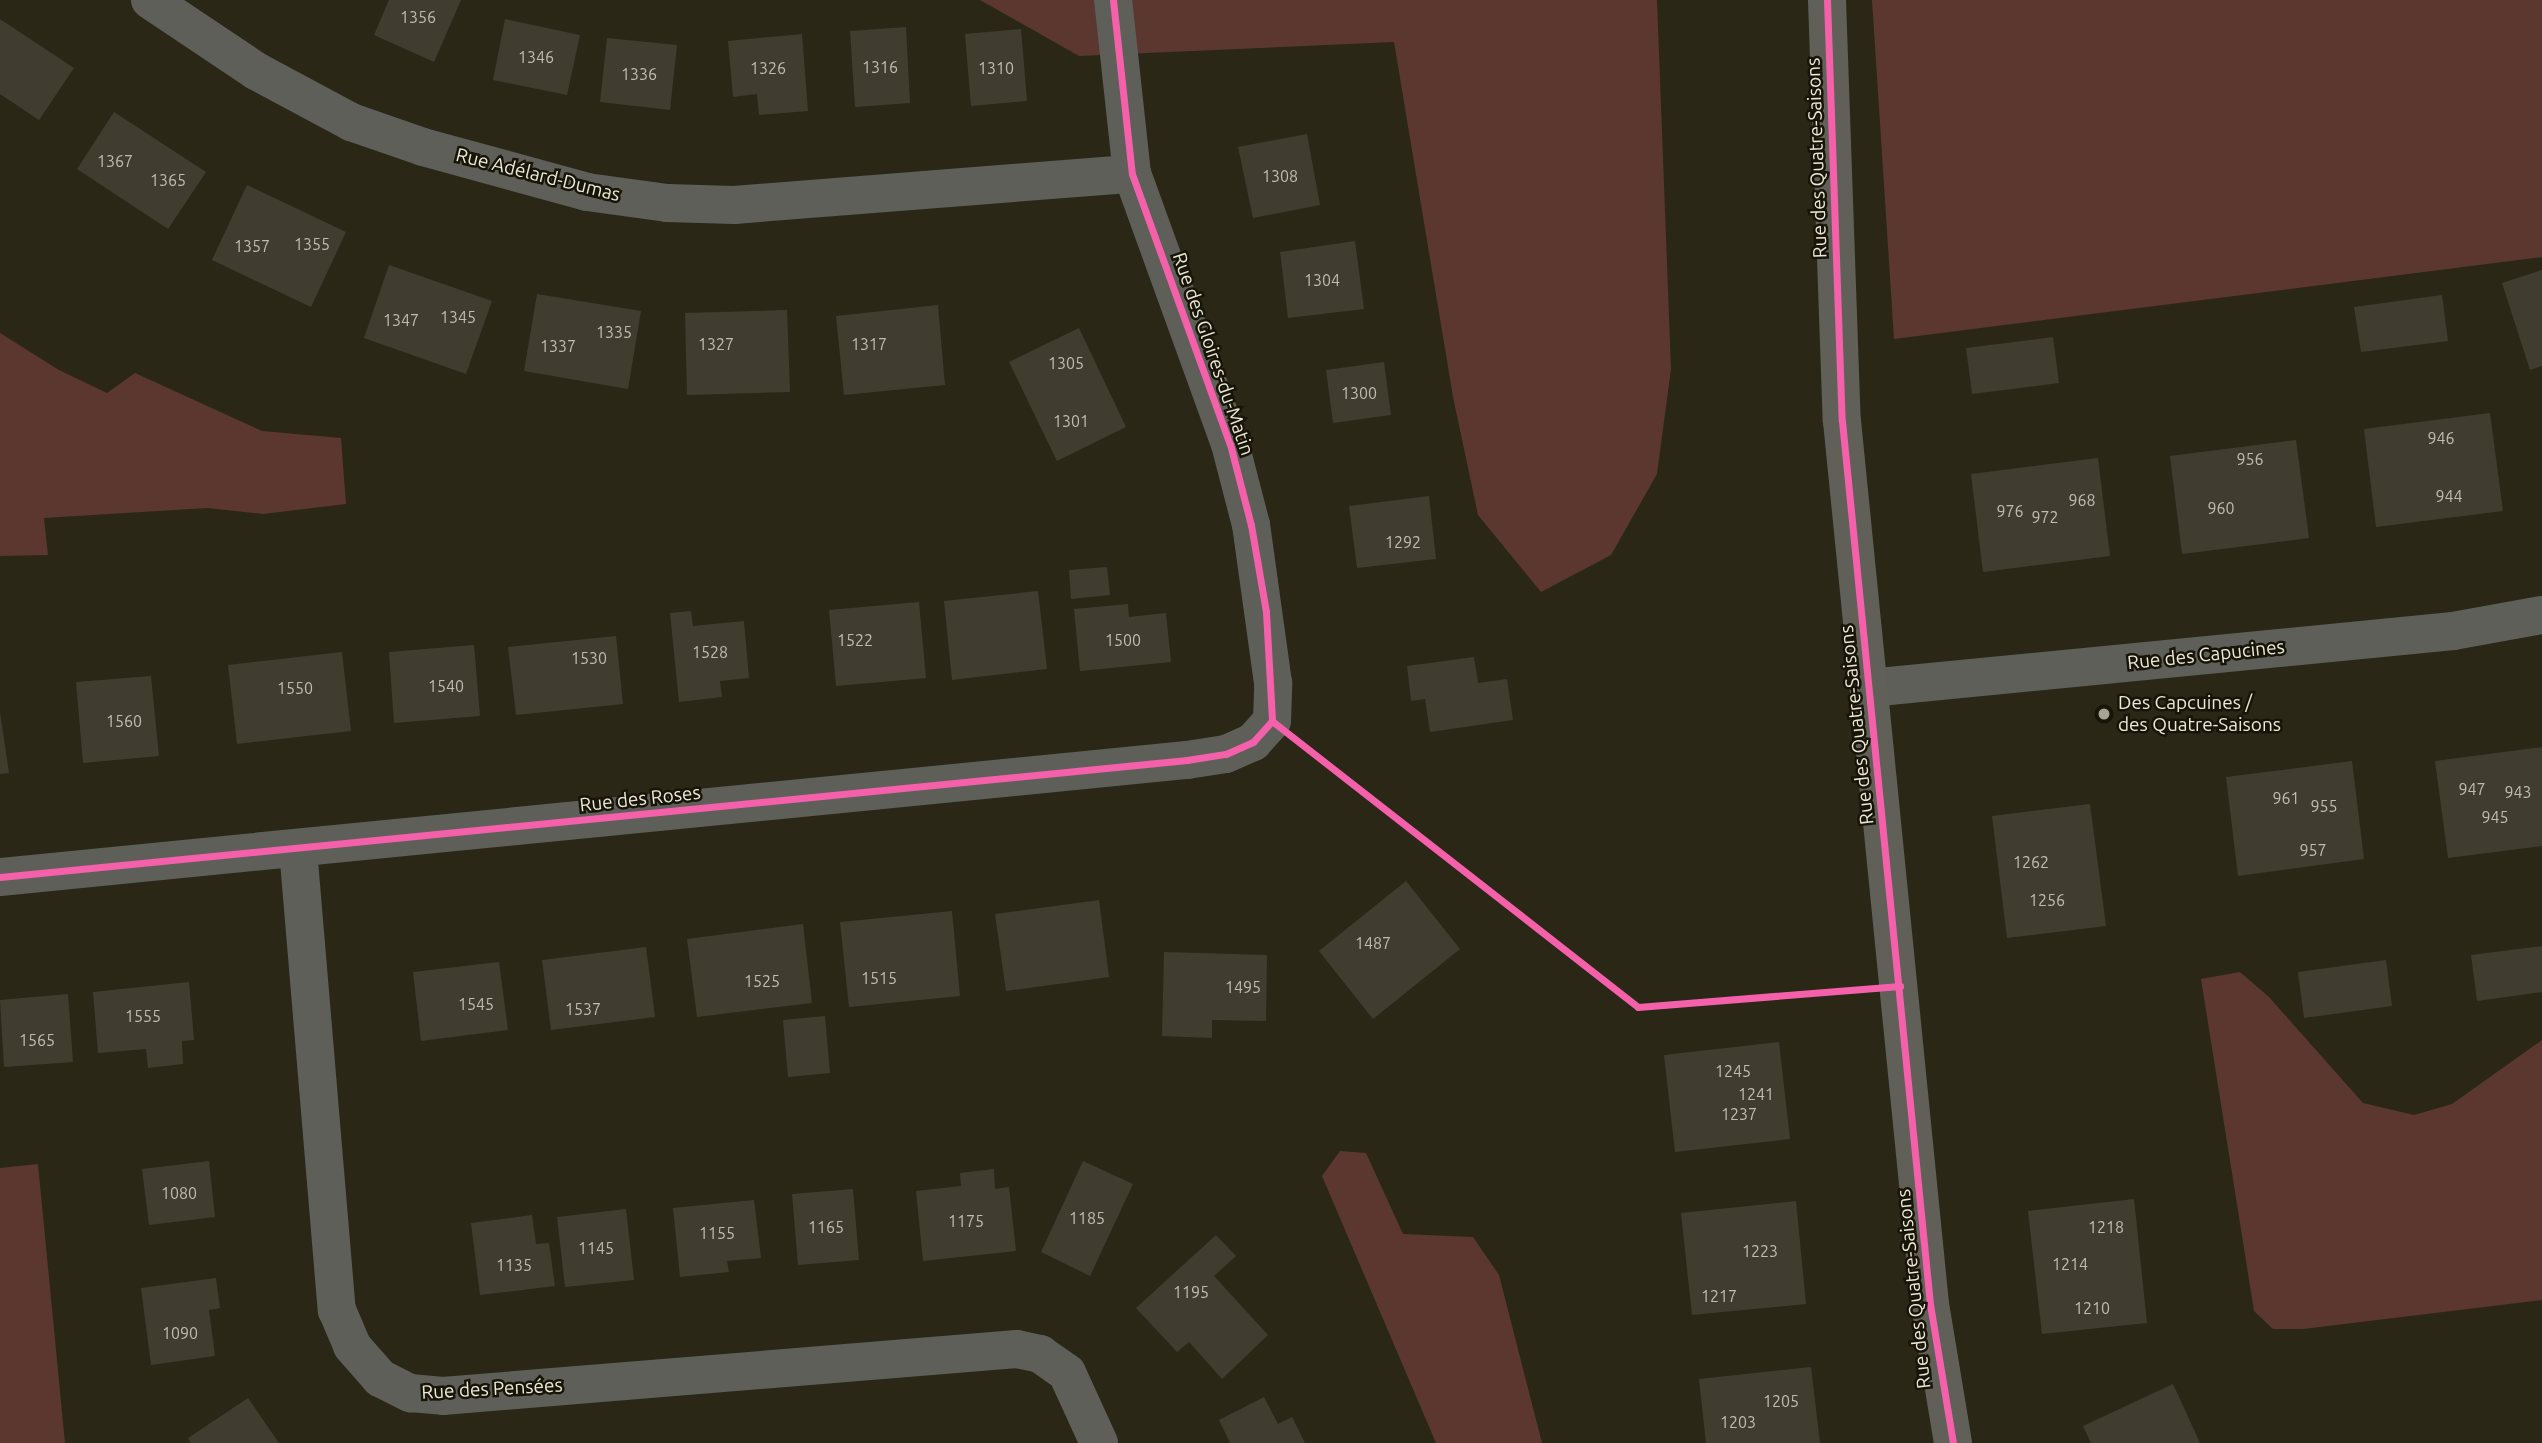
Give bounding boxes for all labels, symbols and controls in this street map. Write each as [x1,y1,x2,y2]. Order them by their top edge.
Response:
house number: 1356 [400,7,436,27]
house number: 1346 [518,47,554,67]
house number: 1316 [862,57,898,77]
street label: Rue des Quatre-Saisons [1802,57,1832,259]
house number: 1326 [750,58,786,78]
house number: 1310 [978,58,1014,78]
house number: 1336 [621,64,657,84]
street label: Rue Adélard-Dumas [453,144,623,206]
house number: 1367 [97,151,133,171]
house number: 1308 [1262,166,1298,186]
house number: 1365 [150,170,186,190]
house number: 1355 [294,234,330,254]
house number: 1357 [234,236,270,256]
street label: Rue des Gloires-du-Matin [1168,250,1258,458]
house number: 1304 [1304,270,1340,290]
house number: 1345 [440,307,476,327]
house number: 1347 [383,310,419,330]
house number: 1335 [596,322,632,342]
house number: 1327 [698,334,734,354]
house number: 1317 [851,334,887,354]
house number: 1337 [540,336,576,356]
house number: 1305 [1048,353,1084,373]
house number: 1300 [1341,383,1377,403]
house number: 1301 [1053,411,1089,431]
house number: 946 [2427,428,2455,448]
house number: 956 [2236,449,2264,469]
house number: 944 [2435,486,2463,506]
house number: 968 [2068,490,2096,510]
house number: 960 [2207,498,2235,518]
house number: 976 [1996,501,2024,521]
house number: 972 [2031,507,2059,527]
house number: 1292 [1385,532,1421,552]
street label: Rue des Quatre-Saisons [1835,624,1879,826]
house number: 1522 [837,630,873,650]
house number: 1500 [1105,630,1141,650]
street label: Rue des Capucines [2126,635,2286,675]
house number: 1528 [692,642,728,662]
house number: 1530 [571,648,607,668]
house number: 1540 [428,676,464,696]
house number: 1550 [277,678,313,698]
place label: Des Capcuines / des Quatre-Saisons [2118,692,2281,736]
marker: Des Capcuines / des Quatre-Saisons [2096,706,2112,722]
house number: 1560 [106,711,142,731]
house number: 947 [2458,779,2486,799]
street label: Rue des Roses [578,781,702,817]
house number: 943 [2504,782,2532,802]
house number: 961 [2272,788,2300,808]
house number: 955 [2310,796,2338,816]
house number: 945 [2481,807,2509,827]
house number: 957 [2299,840,2327,860]
house number: 1262 [2013,852,2049,872]
house number: 1256 [2029,890,2065,910]
house number: 1487 [1355,933,1391,953]
house number: 1515 [861,968,897,988]
house number: 1525 [744,971,780,991]
house number: 1495 [1225,977,1261,997]
house number: 1545 [458,994,494,1014]
house number: 1537 [565,999,601,1019]
house number: 1555 [125,1006,161,1026]
house number: 1565 [19,1030,55,1050]
house number: 1245 [1715,1061,1751,1081]
house number: 1241 [1738,1084,1774,1104]
house number: 1237 [1721,1104,1757,1124]
house number: 1080 [161,1183,197,1203]
street label: Rue des Quatre-Saisons [1892,1188,1936,1390]
house number: 1185 [1069,1208,1105,1228]
house number: 1175 [948,1211,984,1231]
house number: 1165 [808,1217,844,1237]
house number: 1218 [2088,1217,2124,1237]
house number: 1155 [699,1223,735,1243]
house number: 1145 [578,1238,614,1258]
house number: 1223 [1742,1241,1778,1261]
house number: 1214 [2052,1254,2088,1274]
house number: 1135 [496,1255,532,1275]
house number: 1195 [1173,1282,1209,1302]
house number: 1217 [1701,1286,1737,1306]
house number: 1210 [2074,1298,2110,1318]
house number: 1090 [162,1323,198,1343]
street label: Rue des Pensées [421,1374,563,1404]
house number: 1205 [1763,1391,1799,1411]
house number: 1203 [1720,1412,1756,1432]

